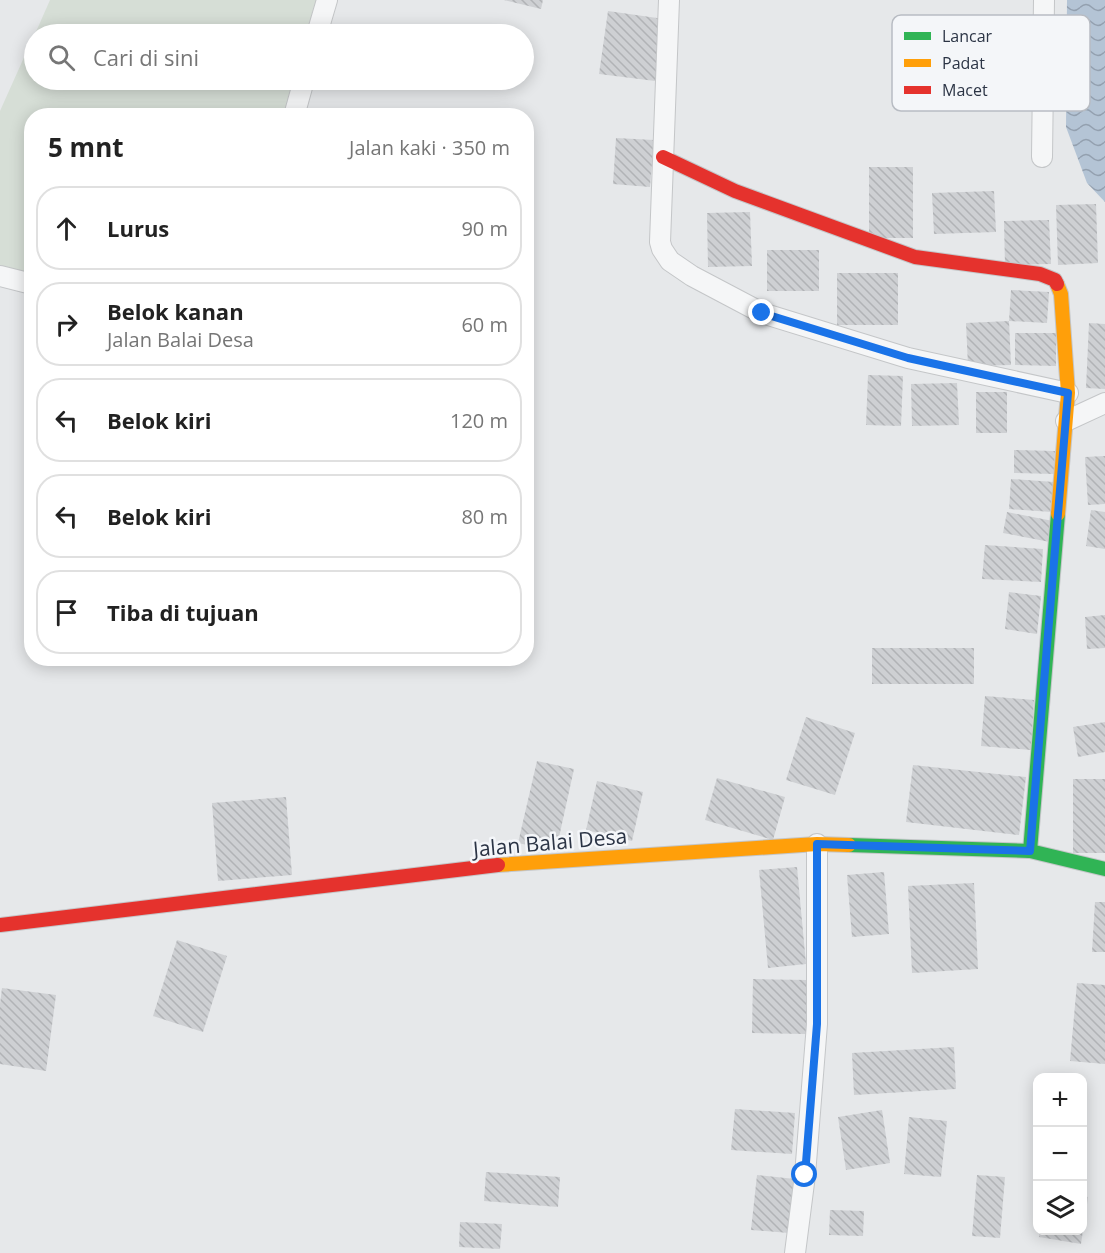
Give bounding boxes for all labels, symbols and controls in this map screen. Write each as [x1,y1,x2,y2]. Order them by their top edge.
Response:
legend [892,15,1090,111]
search box [24,24,534,90]
text: Lancar [942,25,993,47]
icon: search [45,41,78,74]
text: Cari di sini [93,42,199,72]
text: Padat [942,52,985,74]
text: Macet [942,79,988,101]
text: 5 mnt [48,129,124,165]
text: Jalan kaki · 350 m [349,134,510,161]
icon: ahead [50,212,83,245]
text: Lurus [107,213,169,243]
text: 90 m [461,215,508,242]
text: Belok kanan [107,296,244,326]
route end [748,299,774,325]
icon: right [50,308,83,341]
text: 60 m [461,311,508,338]
text: Jalan Balai Desa [107,326,254,353]
icon: left [50,404,83,437]
text: Belok kiri [107,405,212,435]
text: 120 m [450,407,508,434]
icon: left [50,500,83,533]
text: Belok kiri [107,501,212,531]
text: 80 m [461,503,508,530]
icon: arrive [50,596,83,629]
text: Tiba di tujuan [107,597,259,627]
street label: Jalan Balai Desa [470,821,628,863]
map controls [1033,1073,1087,1235]
button: + [1033,1073,1087,1127]
button: − [1033,1127,1087,1181]
route start [791,1161,817,1187]
button: layers [1033,1181,1087,1235]

